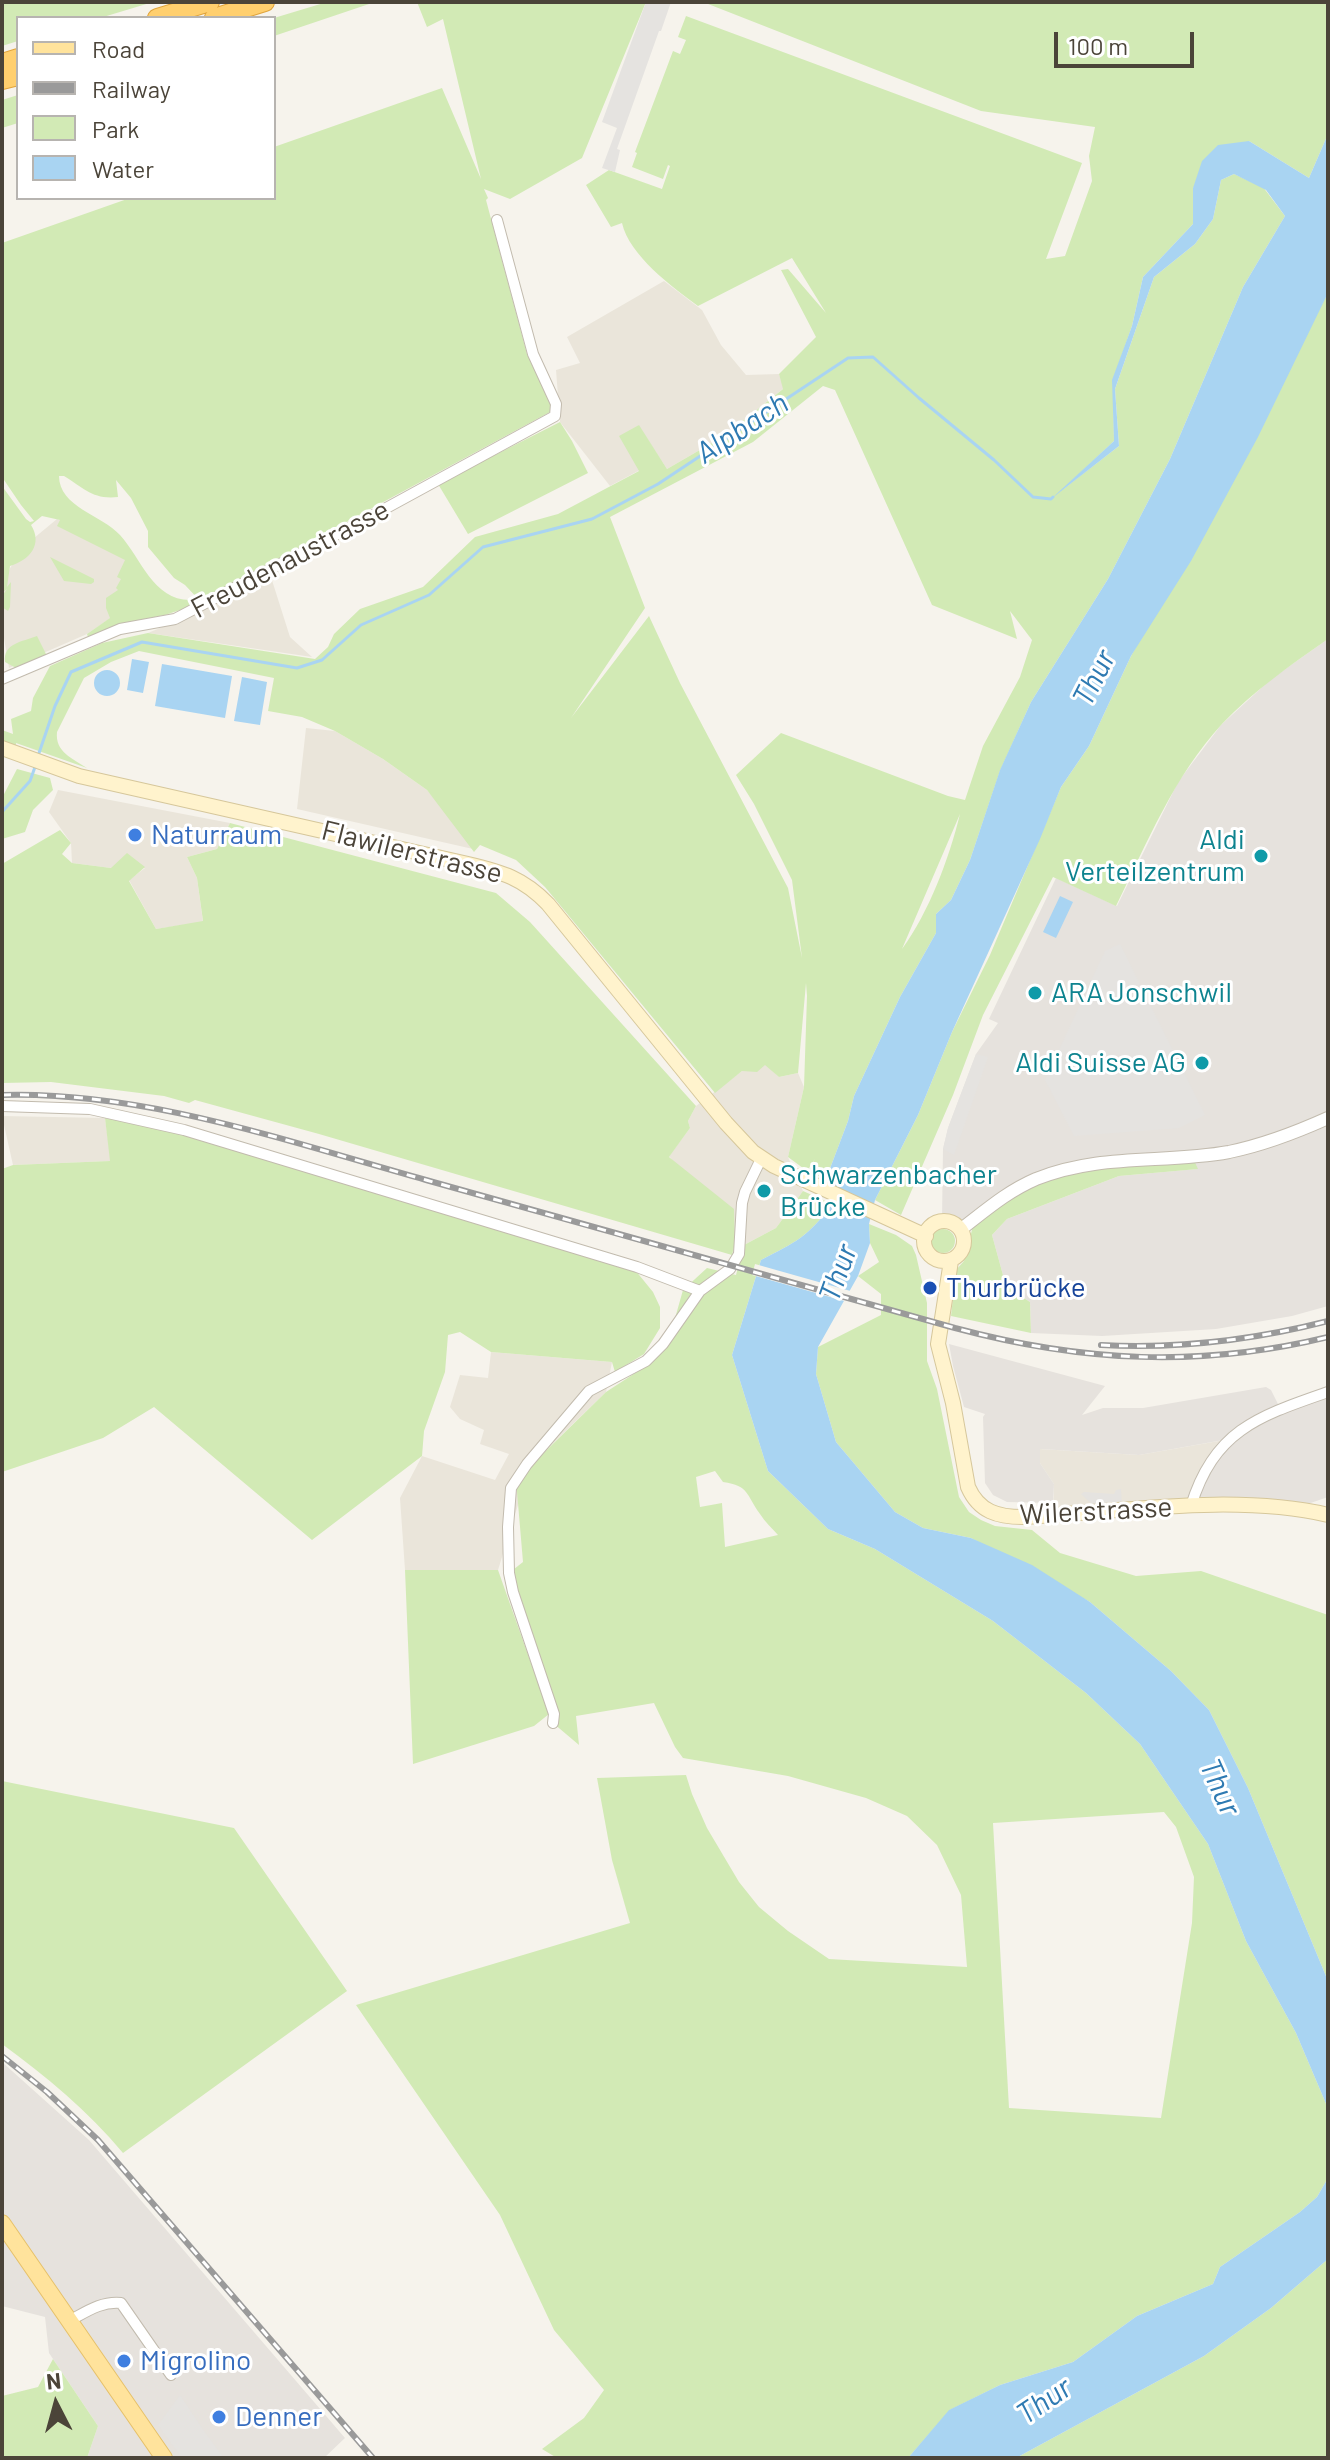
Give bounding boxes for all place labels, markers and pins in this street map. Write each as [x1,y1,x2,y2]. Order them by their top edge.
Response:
place label: Naturraum [151,818,282,852]
place label: Aldi Verteilzentrum [1065,823,1245,889]
marker: Naturraum [126,826,144,844]
marker: Aldi Verteilzentrum [1252,847,1270,865]
place label: ARA Jonschwil [1051,976,1232,1010]
marker: ARA Jonschwil [1026,984,1044,1002]
place label: Aldi Suisse AG [1015,1046,1186,1080]
marker: Aldi Suisse AG [1193,1054,1211,1072]
place label: Schwarzenbacher Brücke [780,1158,997,1224]
marker: Schwarzenbacher Brücke [755,1182,773,1200]
place label: Thurbrücke [946,1271,1086,1305]
marker: Thurbrücke [921,1279,939,1297]
place label: Migrolino [140,2344,251,2378]
marker: Migrolino [115,2352,133,2370]
place label: Denner [235,2400,322,2434]
marker: Denner [210,2408,228,2426]

